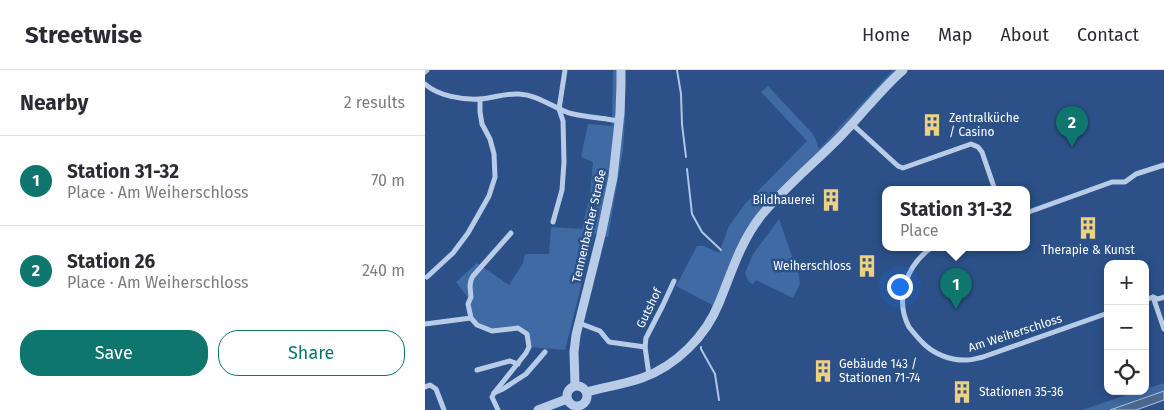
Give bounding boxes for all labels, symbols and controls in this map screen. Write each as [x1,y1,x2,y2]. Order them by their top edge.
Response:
text: Streetwise [25,21,142,49]
text: Home [862,24,910,46]
text: Map [938,24,972,46]
text: About [1000,24,1049,46]
text: Contact [1077,24,1139,46]
text: Nearby [20,90,88,116]
text: 2 results [344,93,405,112]
pin: 2 [1056,106,1088,147]
place label: Zentralküche / Casino [949,111,1019,139]
building icon: Zentralküche / Casino [919,112,945,138]
text: Station 31-32 [67,160,179,183]
street label: Tennenbacher Straße [569,168,609,284]
text: 1 [32,171,40,190]
text: 70 m [371,171,405,190]
text: Place · Am Weiherschloss [67,183,249,202]
popup [882,186,1030,251]
building icon: Bildhauerei [818,187,844,213]
place label: Bildhauerei [752,193,815,207]
text: Station 31-32 [900,198,1012,221]
building icon: Therapie & Kunst [1075,215,1101,241]
text: Place [900,221,938,240]
place label: Therapie & Kunst [1041,243,1135,257]
text: Station 26 [67,250,155,273]
building icon: Weiherschloss [854,253,880,279]
place label: Weiherschloss [773,259,851,273]
map controls [1104,260,1149,395]
button: + [1104,260,1149,305]
text: 2 [32,261,40,280]
text: 240 m [362,261,405,280]
pin: 1 [940,268,972,309]
text: Place · Am Weiherschloss [67,273,249,292]
your location [887,274,913,300]
street label: Gutshof [633,285,665,330]
button: − [1104,305,1149,350]
street label: Am Weiherschloss [966,311,1064,355]
button: Save [20,330,208,376]
button: Share [218,330,405,376]
button: locate [1104,350,1149,395]
place label: Gebäude 143 / Stationen 71-74 [839,357,921,385]
building icon: Gebäude 143 / Stationen 71-74 [810,358,836,384]
building icon: Stationen 35-36 [949,379,975,405]
place label: Stationen 35-36 [979,385,1063,399]

